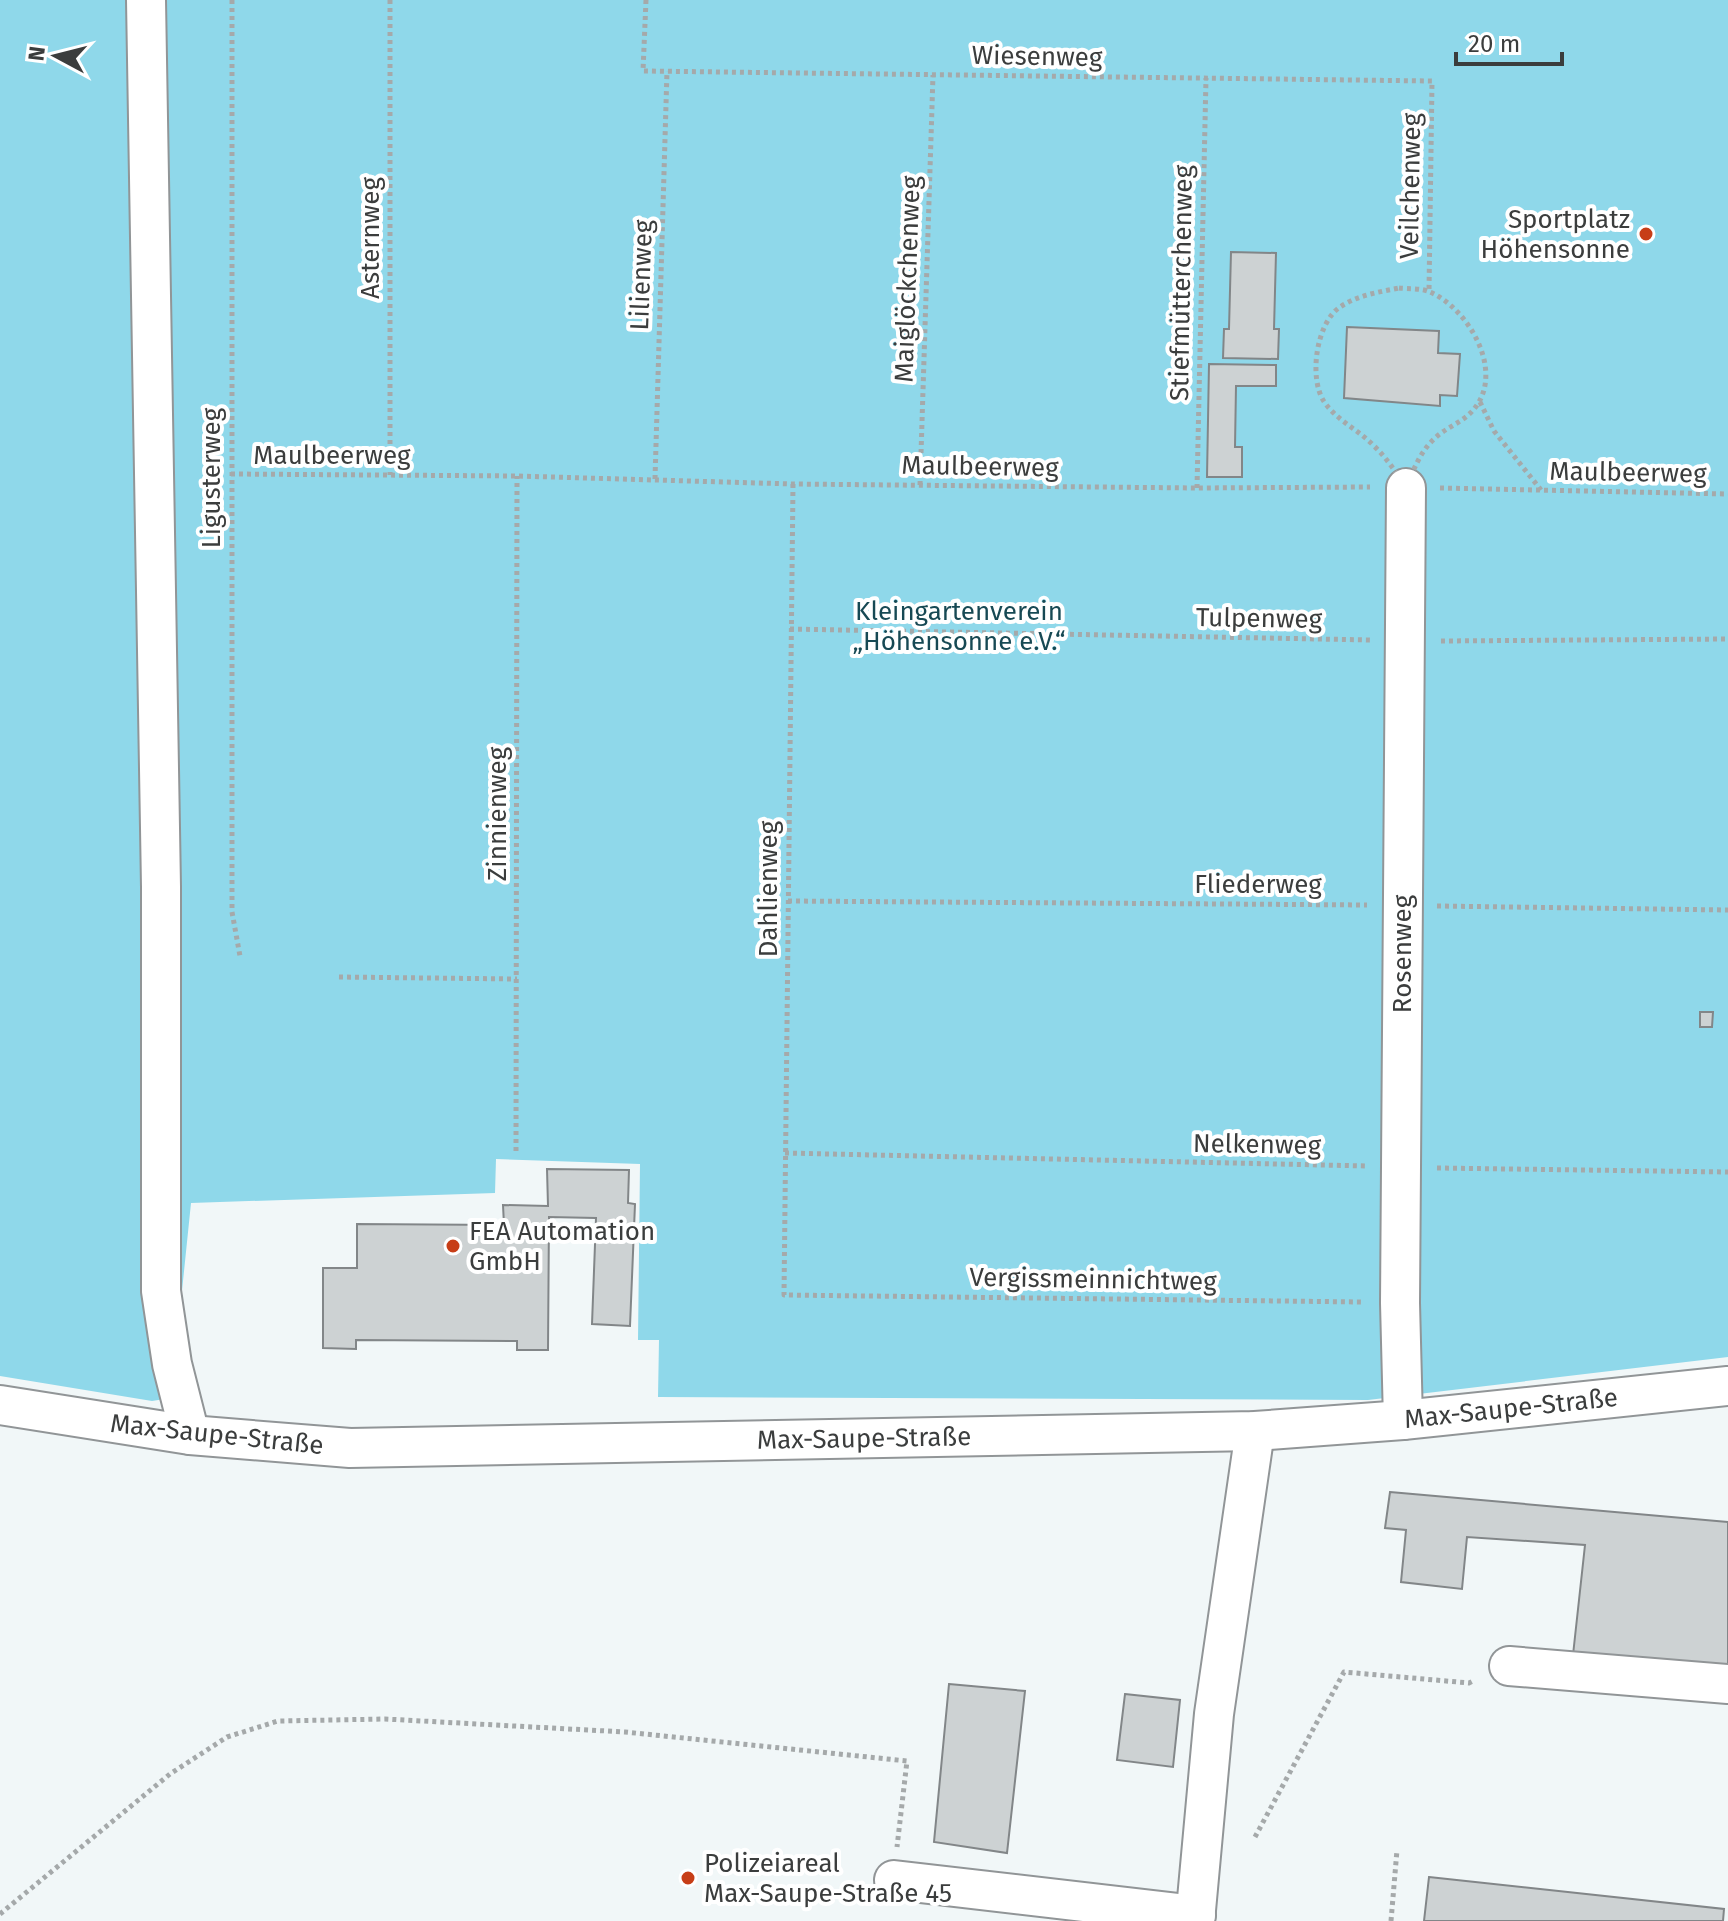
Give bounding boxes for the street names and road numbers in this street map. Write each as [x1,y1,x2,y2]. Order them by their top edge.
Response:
street label: Wiesenweg [971,40,1103,73]
street label: Veilchenweg [1394,112,1427,259]
street label: Stiefmütterchenweg [1164,164,1199,401]
street label: Maiglöckchenweg [888,175,927,383]
street label: Asternweg [355,177,386,299]
street label: Lilienweg [624,219,659,331]
street label: Ligusterweg [196,407,227,548]
street label: Maulbeerweg [253,440,411,471]
street label: Maulbeerweg [901,450,1059,483]
street label: Maulbeerweg [1549,456,1707,489]
street label: Tulpenweg [1196,602,1323,635]
street label: Zinnienweg [482,746,513,881]
street label: Dahlienweg [753,820,784,957]
street label: Fliederweg [1194,869,1322,900]
street label: Rosenweg [1387,894,1418,1013]
street label: Nelkenweg [1193,1128,1322,1161]
street label: Vergissmeinnichtweg [969,1262,1217,1297]
street label: Max-Saupe-Straße [1403,1382,1619,1435]
street label: Max-Saupe-Straße [109,1408,325,1461]
street label: Max-Saupe-Straße [757,1421,971,1456]

